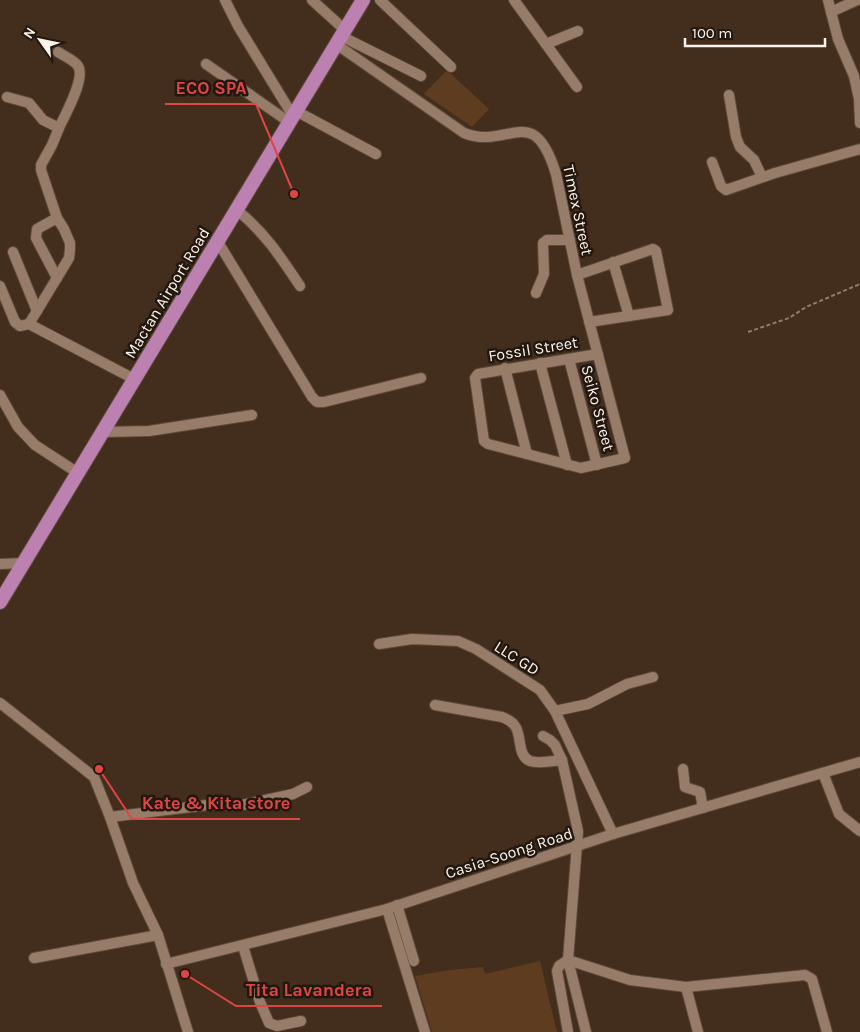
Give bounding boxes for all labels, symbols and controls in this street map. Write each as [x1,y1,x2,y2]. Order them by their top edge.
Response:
north arrow [15,15,65,65]
scale bar [685,15,825,47]
text: N [20,24,39,42]
text: 100 m [692,24,732,42]
callout: ECO SPA [165,71,256,104]
text: ECO SPA [175,77,247,99]
street label: Timex Street [559,163,597,257]
street label: Mactan Airport Road [120,224,214,362]
street label: Fossil Street [487,333,579,365]
street label: Seiko Street [577,363,619,453]
street label: LLC GD [491,637,543,679]
callout: Kate & Kita store [132,786,300,819]
text: Kate & Kita store [142,792,290,814]
street label: Casia-Soong Road [443,823,575,883]
callout: Tita Lavandera [236,973,382,1006]
text: Tita Lavandera [246,979,372,1001]

